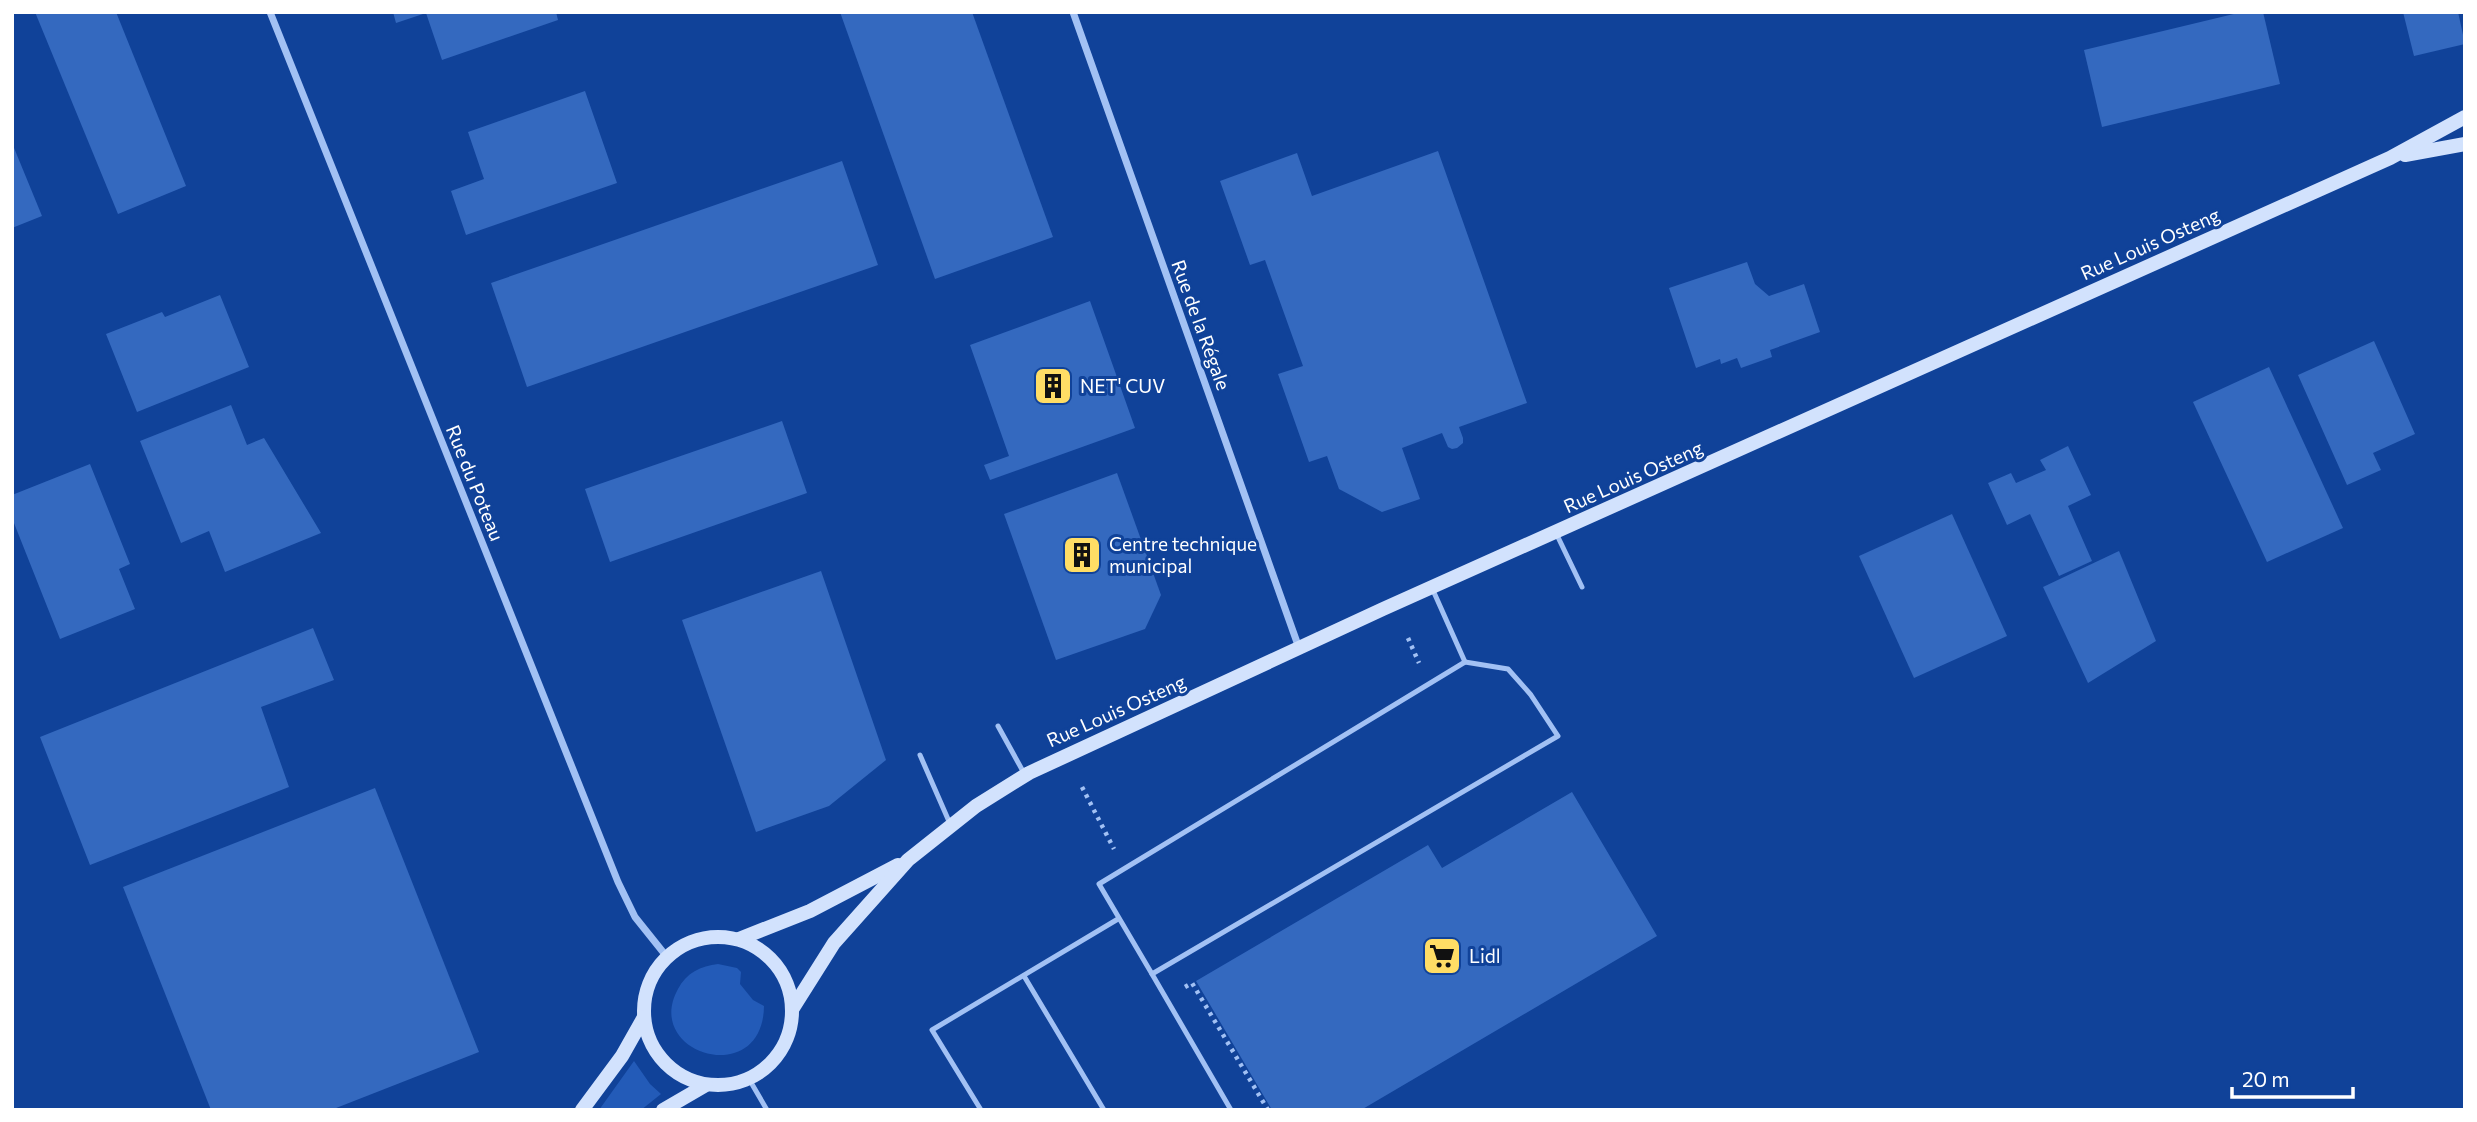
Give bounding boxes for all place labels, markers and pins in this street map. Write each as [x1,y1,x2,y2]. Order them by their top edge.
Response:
building icon: NET' CUV [1032,365,1074,407]
place label: NET' CUV [1080,374,1165,397]
place label: Centre technique municipal [1109,532,1257,577]
building icon: Centre technique municipal [1061,534,1103,576]
supermarket icon: Lidl [1421,935,1463,977]
place label: Lidl [1469,944,1501,967]

